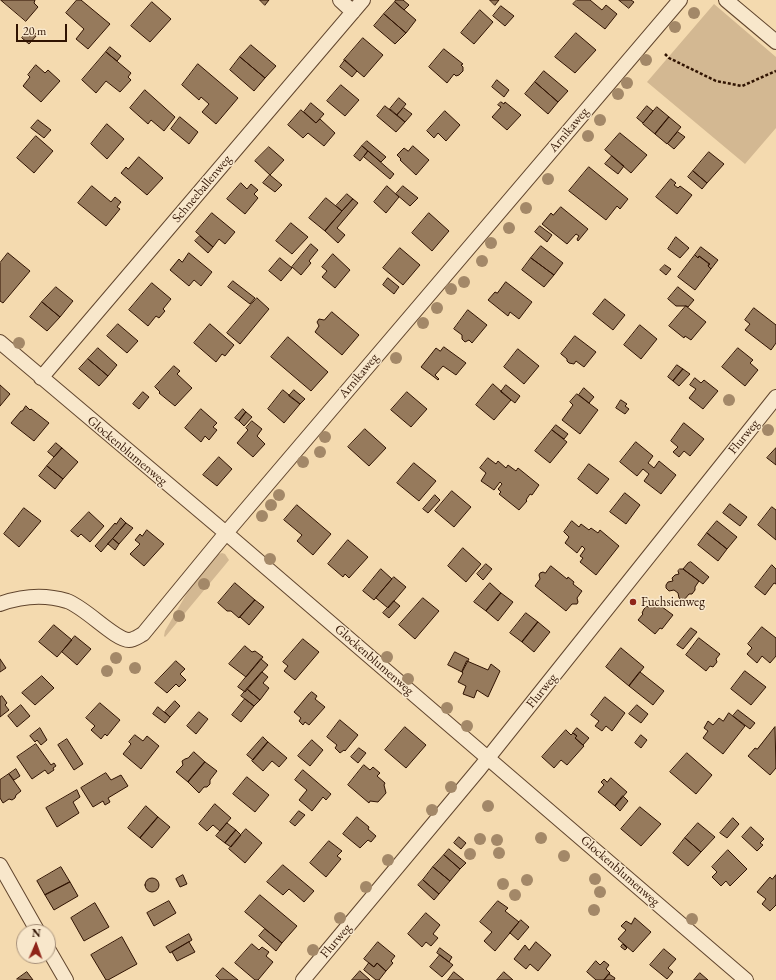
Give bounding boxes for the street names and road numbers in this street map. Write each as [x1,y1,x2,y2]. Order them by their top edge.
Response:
street label: Arnikaweg [546,104,592,156]
street label: Schneeballenweg [169,152,235,226]
street label: Arnikaweg [336,350,382,402]
street label: Glockenblumenweg [84,413,170,489]
street label: Flurweg [725,416,763,458]
street label: Glockenblumenweg [331,621,417,699]
street label: Flurweg [523,670,561,712]
street label: Glockenblumenweg [577,832,663,910]
street label: Flurweg [317,921,355,961]

